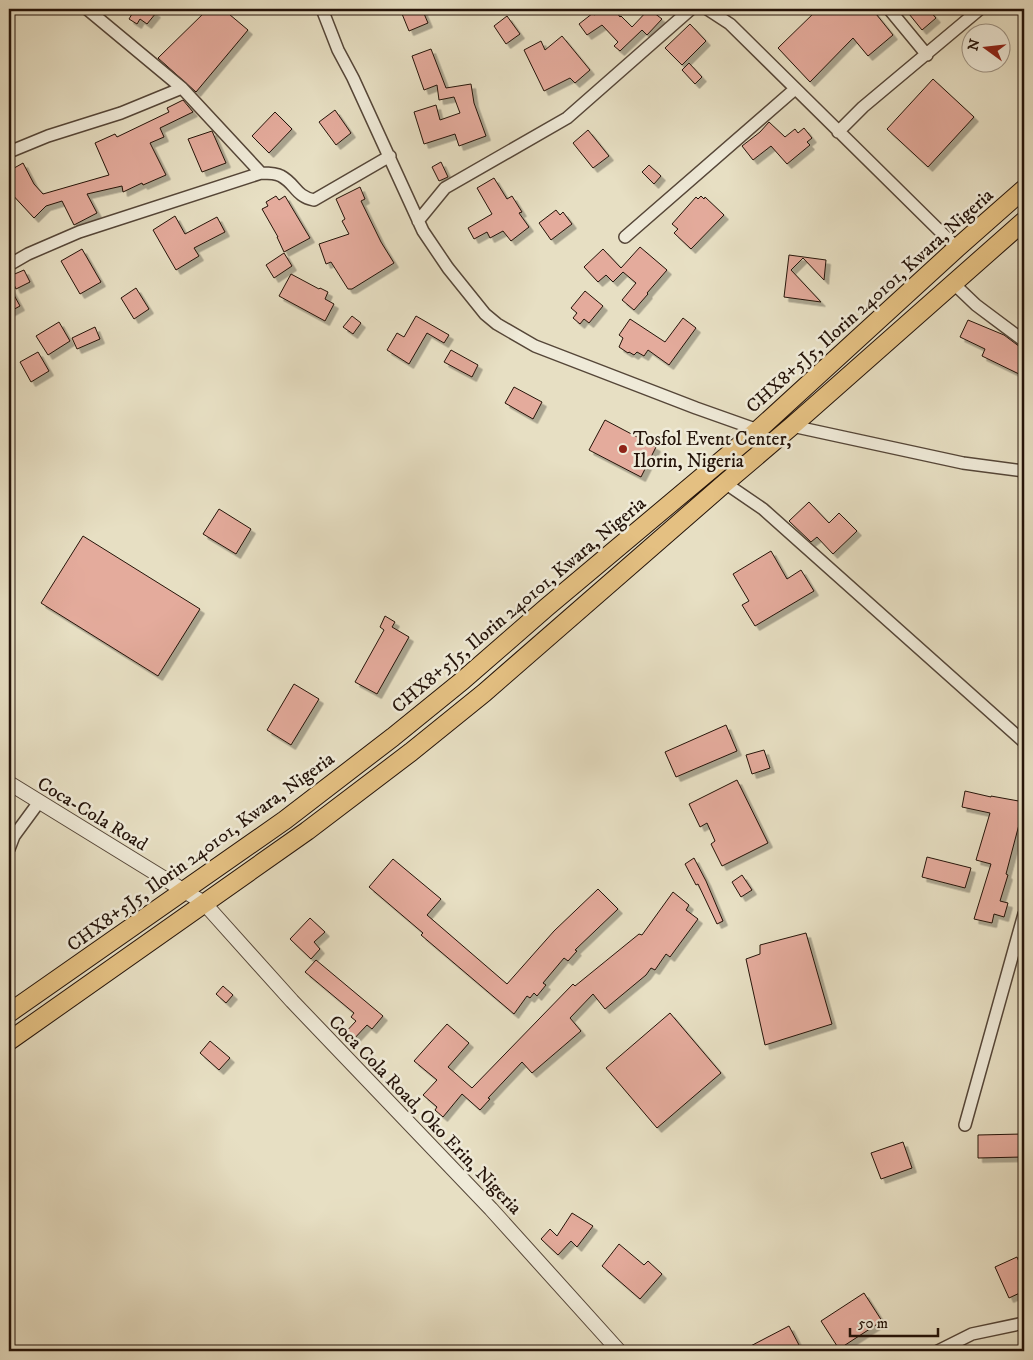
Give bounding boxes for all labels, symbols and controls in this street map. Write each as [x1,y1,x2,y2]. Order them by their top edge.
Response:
north arrow [960,22,1010,72]
text: N [964,37,985,53]
street label: CHX8+5J5, Ilorin 240101, Kwara, Nigeria [742,184,998,418]
place label: Tosfol Event Center, Ilorin, Nigeria [633,428,791,473]
marker: Tosfol Event Center, Ilorin, Nigeria [617,443,629,455]
street label: CHX8+5J5, Ilorin 240101, Kwara, Nigeria [387,492,651,718]
street label: CHX8+5J5, Ilorin 240101, Kwara, Nigeria [63,747,339,957]
street label: Coca-Cola Road [33,772,152,857]
street label: Coca Cola Road, Oko Erin, Nigeria [323,1011,526,1220]
scale bar [850,1305,938,1337]
text: 50 m [858,1314,888,1333]

